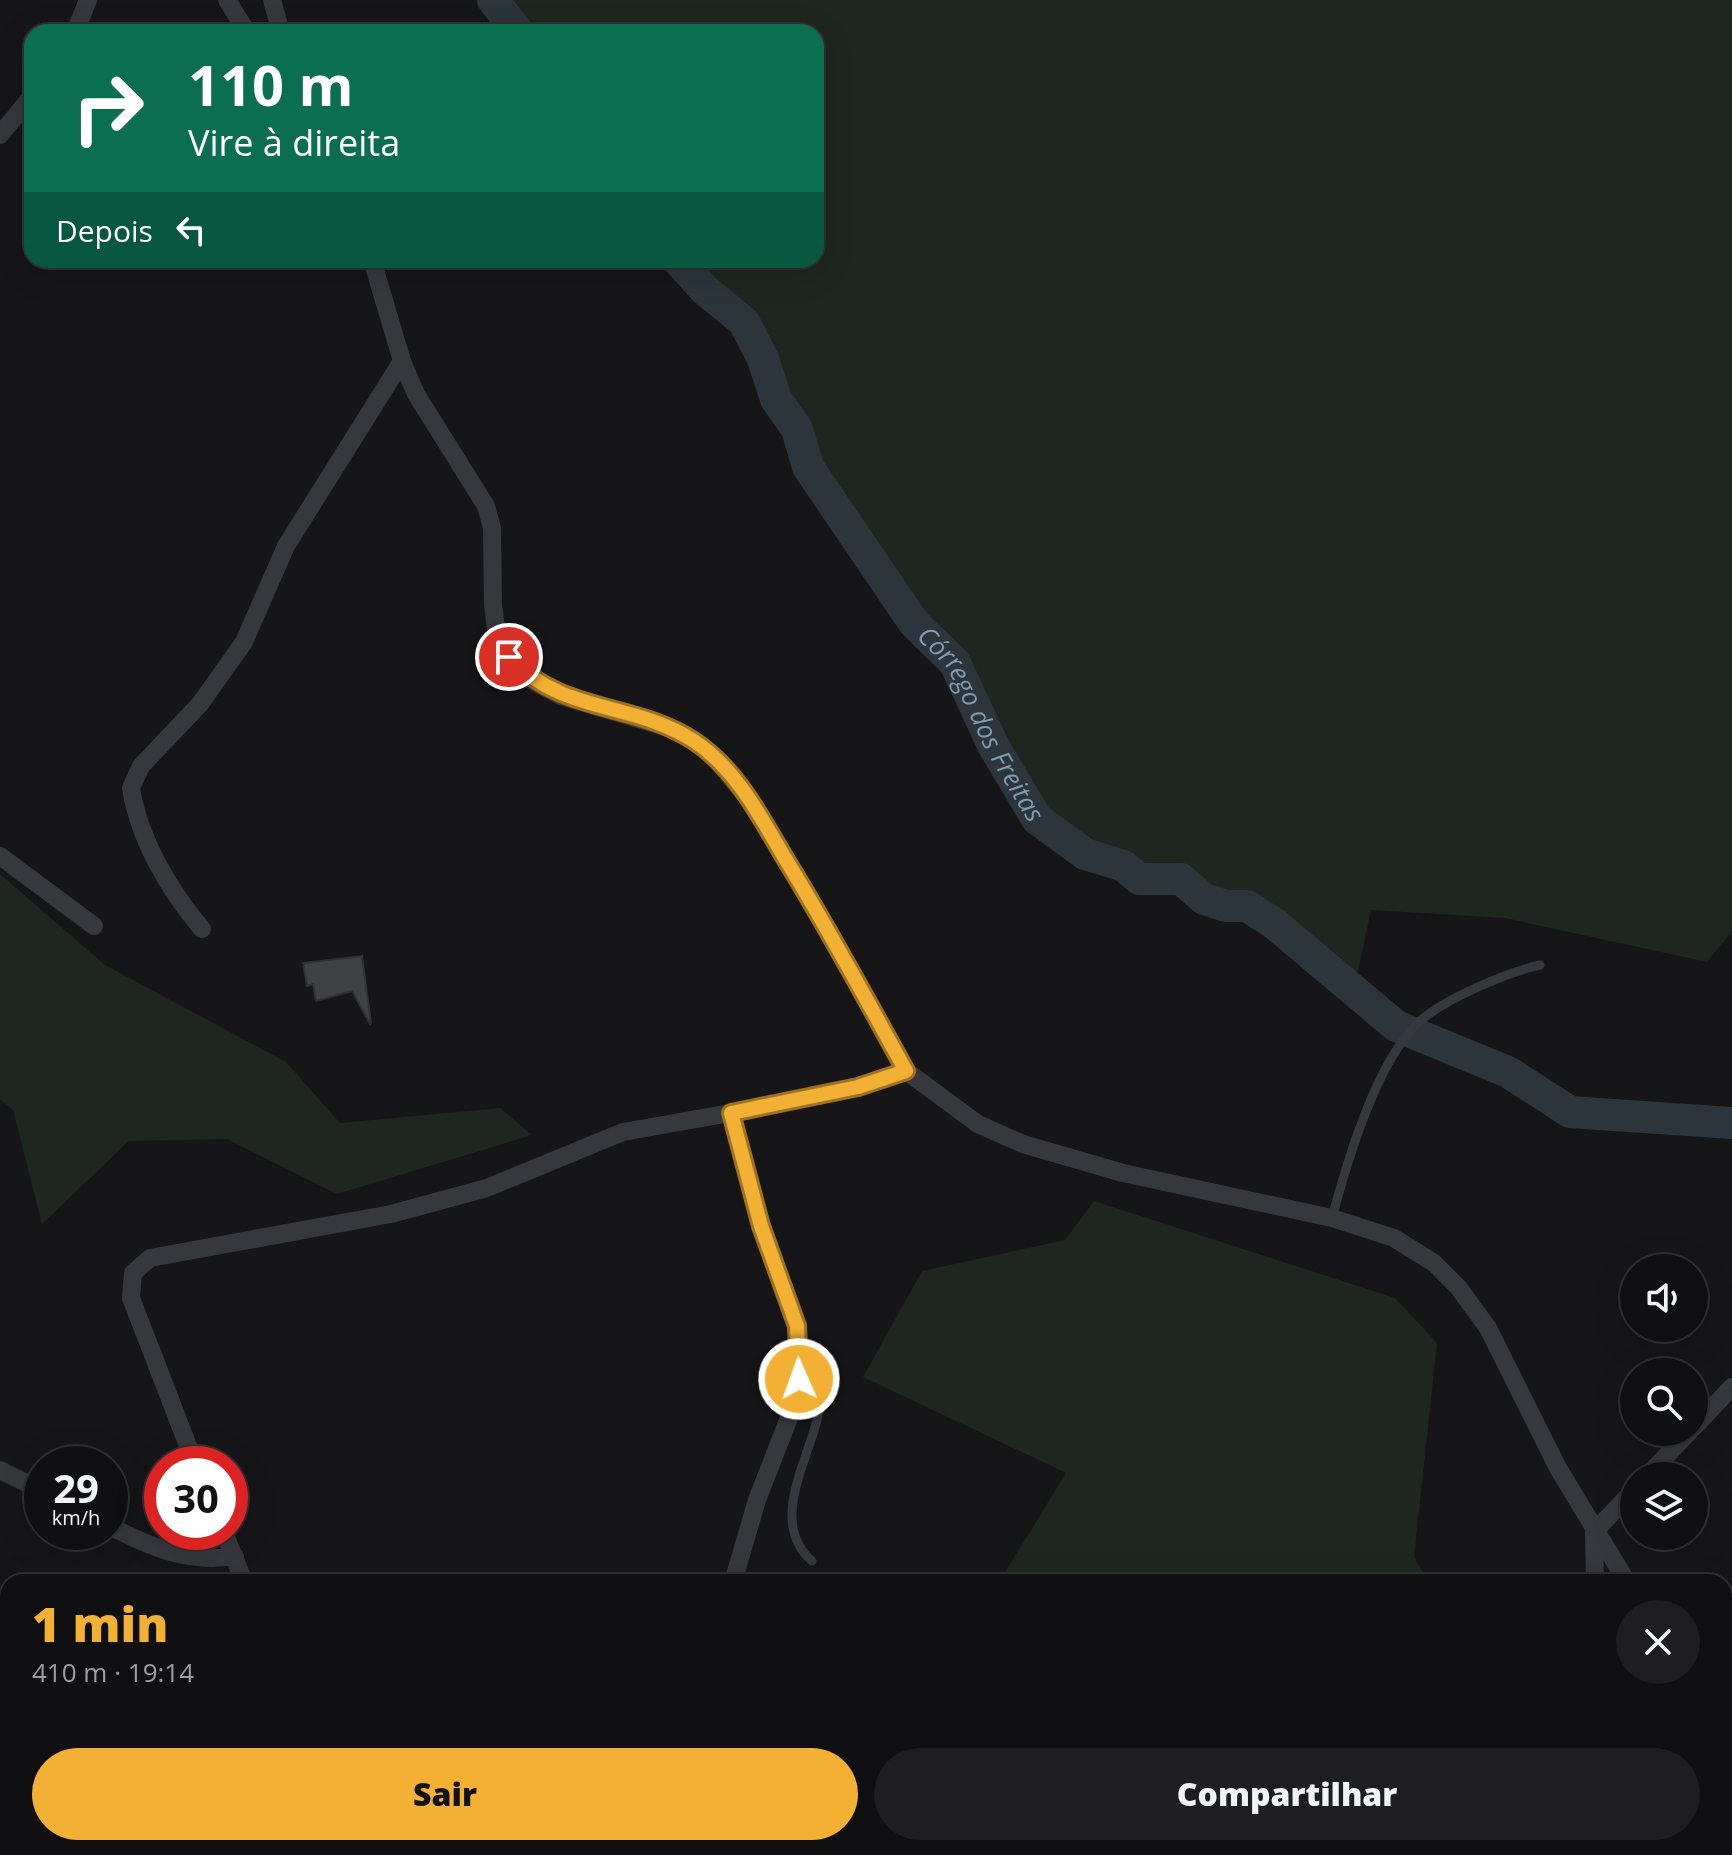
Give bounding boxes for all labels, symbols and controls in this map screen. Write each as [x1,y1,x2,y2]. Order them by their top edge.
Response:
text: 110 m [188,46,354,122]
icon: right [56,56,160,160]
text: Vire à direita [188,118,400,167]
icon: left [169,208,213,252]
text: Depois [56,210,153,251]
water label: Córrego dos Freitas [910,617,1054,828]
pin [475,623,543,691]
icon: arrive [487,635,531,679]
map controls [1620,1254,1708,1550]
button: sound [1620,1254,1708,1342]
position arrow [757,1337,841,1421]
button: search [1620,1358,1708,1446]
speed limit sign: 30 [144,1446,248,1550]
text: 29 [53,1460,99,1515]
button: layers [1620,1462,1708,1550]
text: km/h [52,1504,100,1531]
text: 1 min [32,1591,168,1656]
button: close [1616,1600,1700,1684]
text: 410 m · 19:14 [32,1654,194,1690]
button: Sair [32,1748,858,1840]
button: Compartilhar [874,1748,1700,1840]

